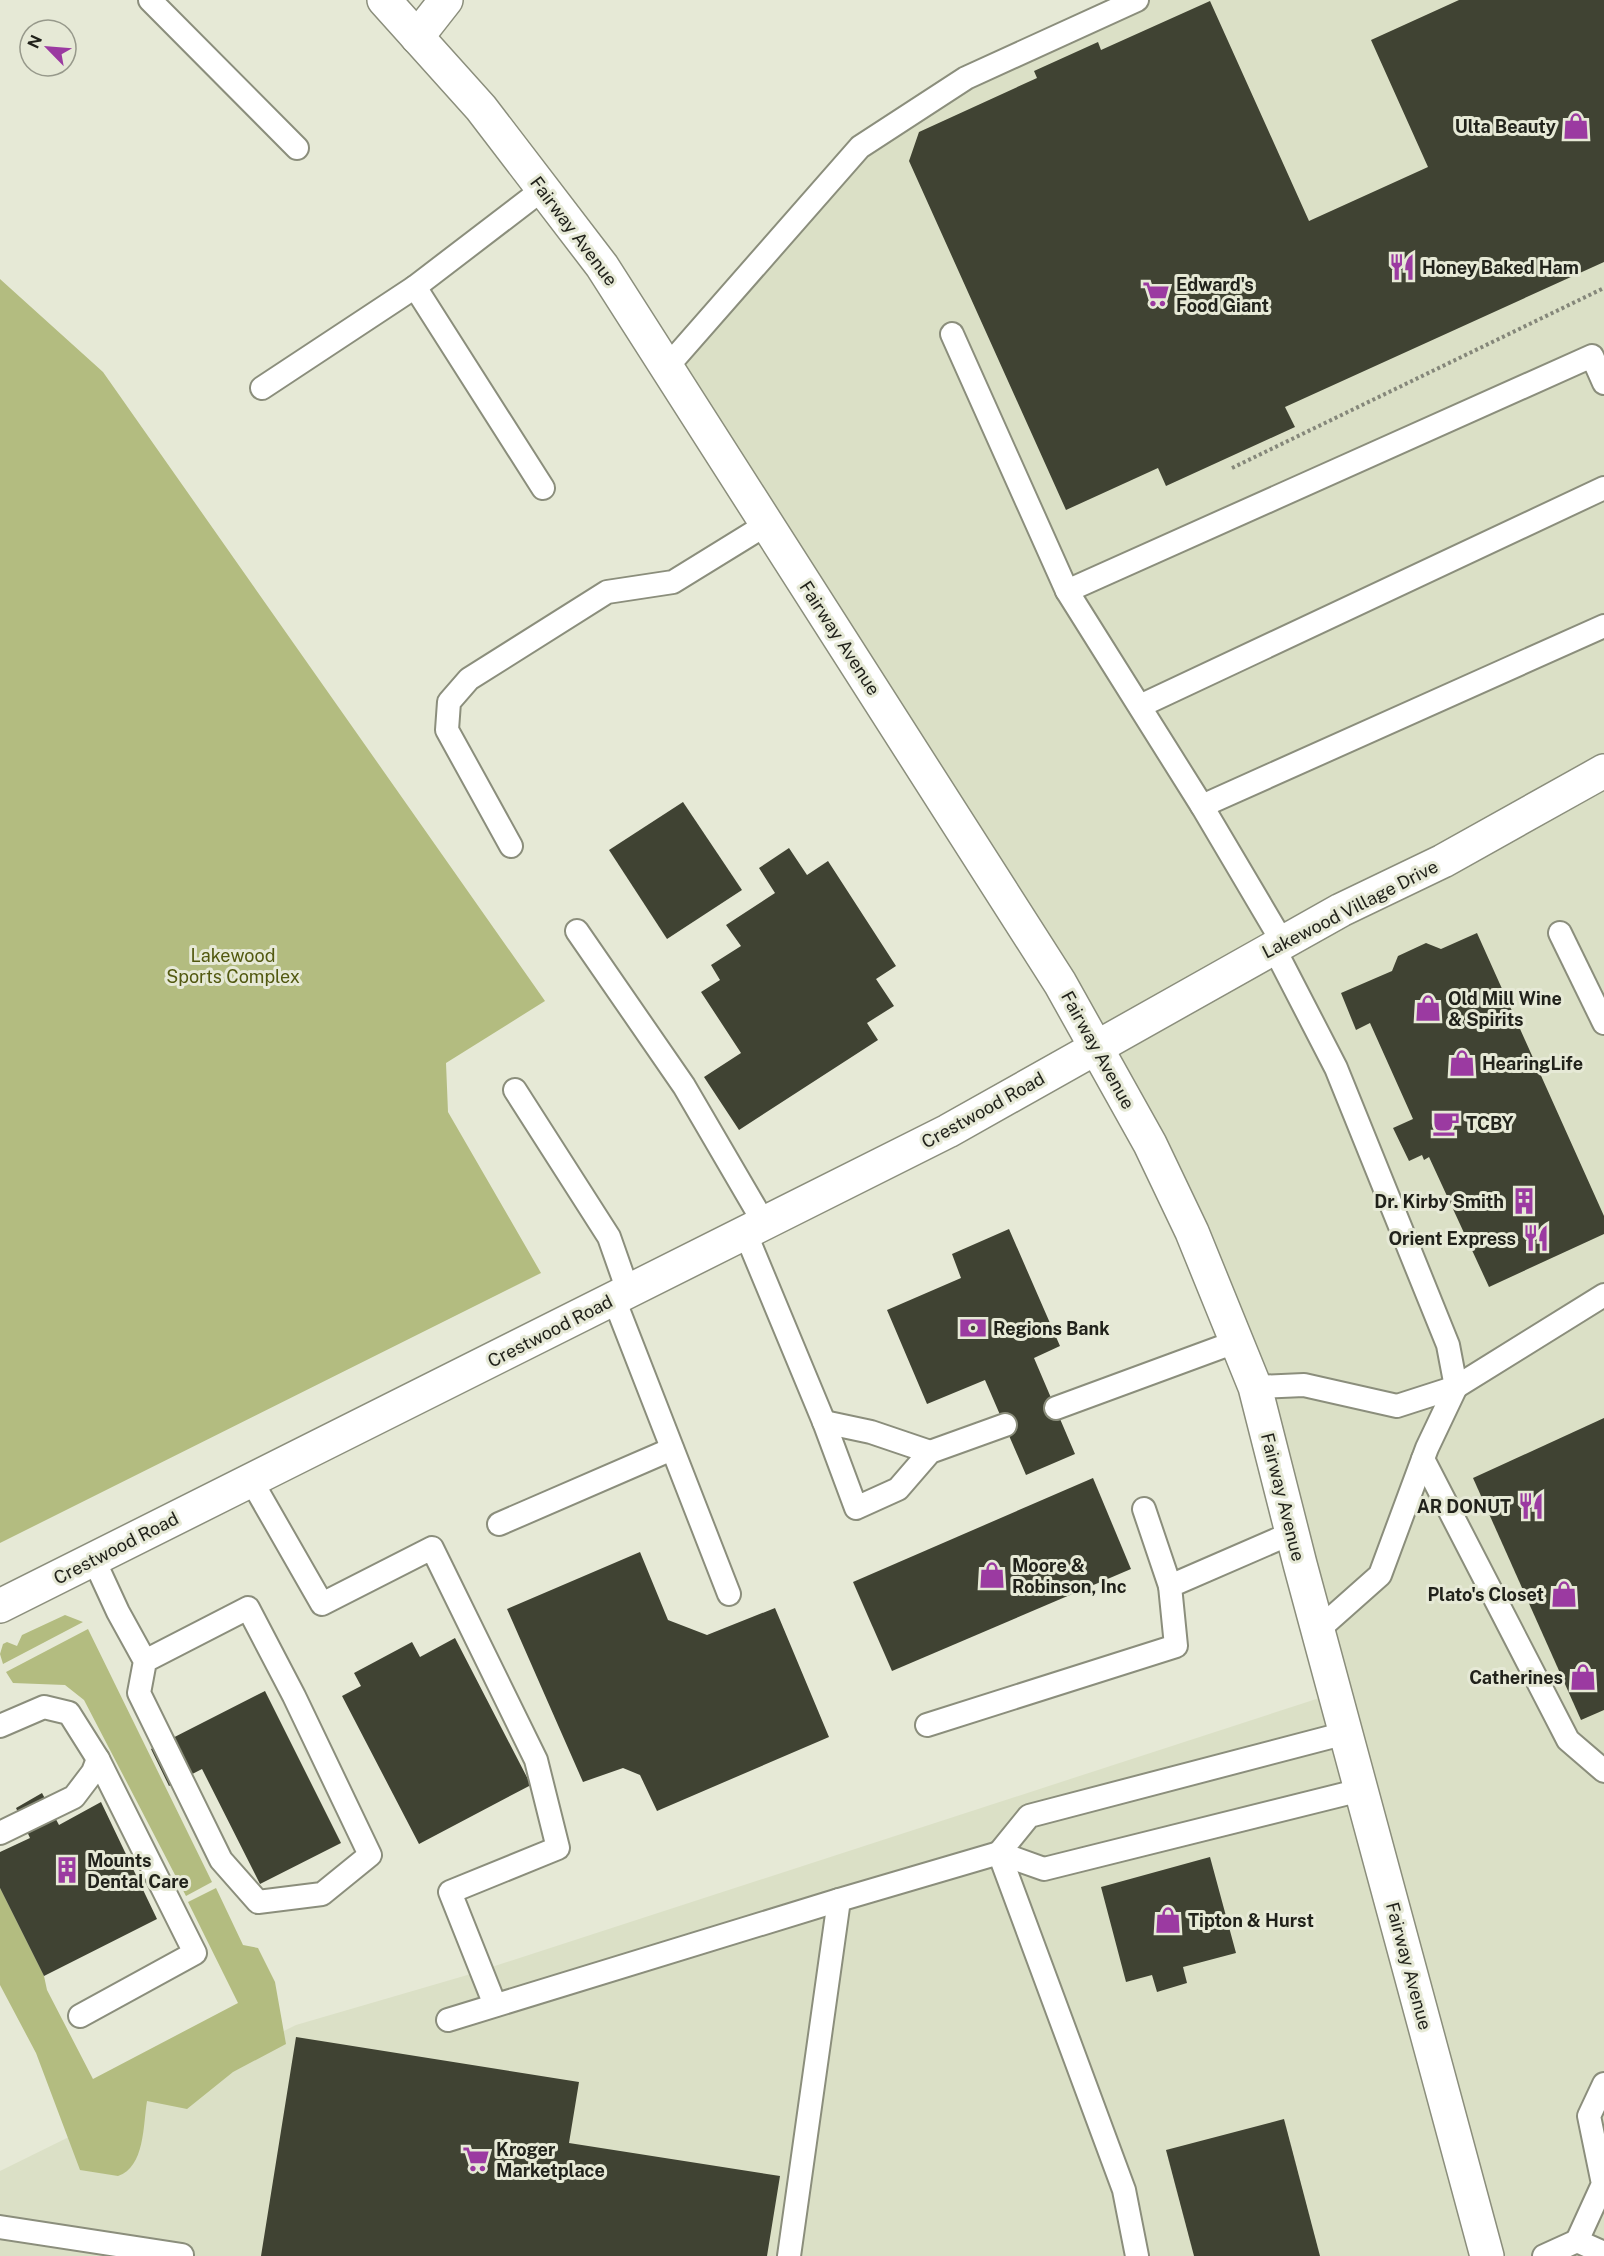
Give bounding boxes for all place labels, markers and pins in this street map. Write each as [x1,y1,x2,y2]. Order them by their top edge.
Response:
shop icon: Ulta Beauty [1561,111,1591,141]
place label: Ulta Beauty [1455,116,1556,137]
restaurant icon: Honey Baked Ham [1387,252,1417,282]
place label: Honey Baked Ham [1422,257,1579,278]
place label: Edward's Food Giant [1176,274,1269,316]
supermarket icon: Edward's Food Giant [1141,279,1171,309]
place label: Old Mill Wine & Spirits [1448,988,1562,1030]
shop icon: Old Mill Wine & Spirits [1413,993,1443,1023]
shop icon: HearingLife [1447,1048,1477,1078]
place label: HearingLife [1482,1053,1583,1074]
cafe icon: TCBY [1431,1108,1461,1138]
place label: TCBY [1466,1113,1514,1134]
building icon: Dr. Kirby Smith [1509,1186,1539,1216]
place label: Dr. Kirby Smith [1374,1191,1504,1212]
restaurant icon: Orient Express [1521,1223,1551,1253]
place label: Orient Express [1389,1228,1516,1249]
bank icon: Regions Bank [958,1313,988,1343]
place label: Regions Bank [993,1318,1110,1339]
restaurant icon: AR DONUT [1516,1491,1546,1521]
place label: AR DONUT [1417,1496,1511,1517]
place label: Moore & Robinson, Inc [1012,1555,1127,1597]
shop icon: Moore & Robinson, Inc [977,1560,1007,1590]
shop icon: Plato's Closet [1549,1579,1579,1609]
place label: Plato's Closet [1427,1584,1544,1605]
shop icon: Catherines [1568,1662,1598,1692]
place label: Catherines [1469,1667,1563,1688]
place label: Mounts Dental Care [87,1850,189,1892]
building icon: Mounts Dental Care [52,1855,82,1885]
shop icon: Tipton & Hurst [1153,1905,1183,1935]
place label: Tipton & Hurst [1188,1910,1314,1931]
place label: Kroger Marketplace [496,2139,605,2181]
supermarket icon: Kroger Marketplace [461,2144,491,2174]

